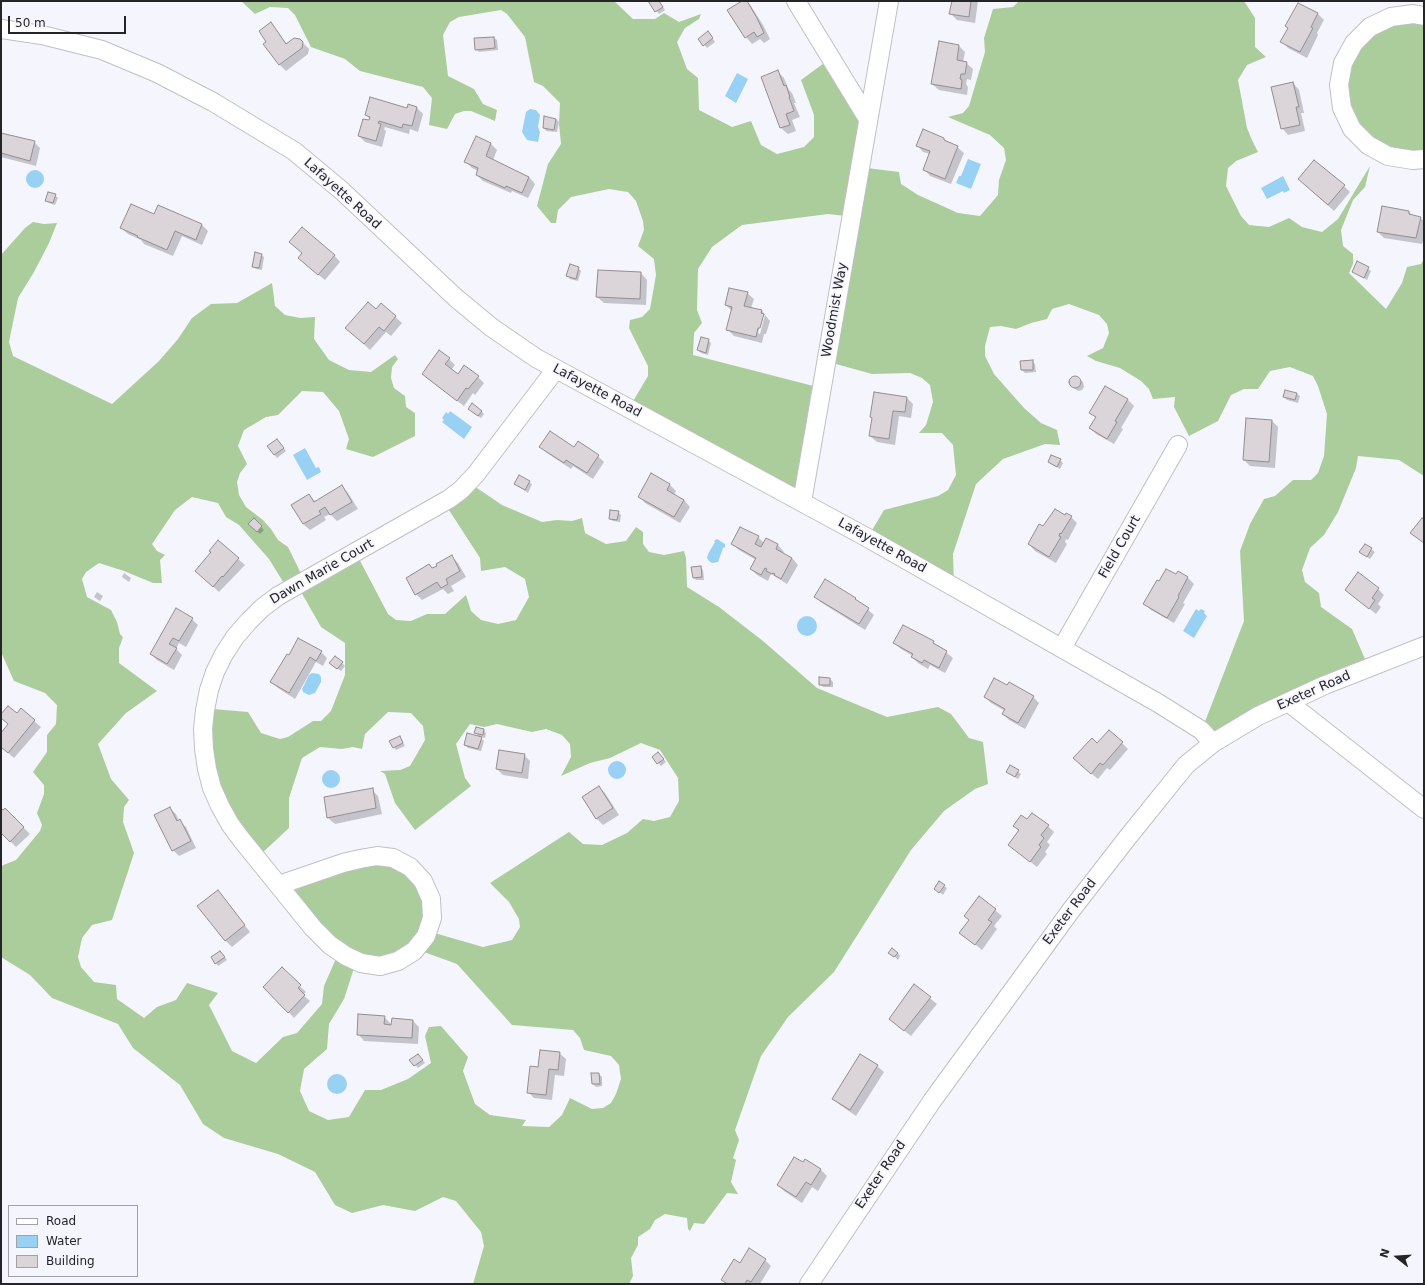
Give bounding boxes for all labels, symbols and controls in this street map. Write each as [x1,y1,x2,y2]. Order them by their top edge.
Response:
scale bar [10,8,128,34]
text: 50 m [15,16,46,30]
street label: Lafayette Road [300,155,384,233]
street label: Woodmist Way [819,261,851,359]
street label: Lafayette Road [550,361,644,421]
street label: Field Court [1096,513,1144,581]
street label: Lafayette Road [835,515,929,577]
street label: Dawn Marie Court [267,536,377,608]
street label: Exeter Road [1275,668,1353,714]
street label: Exeter Road [1040,876,1100,948]
street label: Exeter Road [853,1138,909,1212]
legend [8,1205,138,1277]
text: Road [46,1214,76,1228]
text: Water [46,1234,81,1248]
north arrow [1377,1237,1417,1277]
text: N [1377,1247,1393,1260]
text: Building [46,1254,95,1268]

